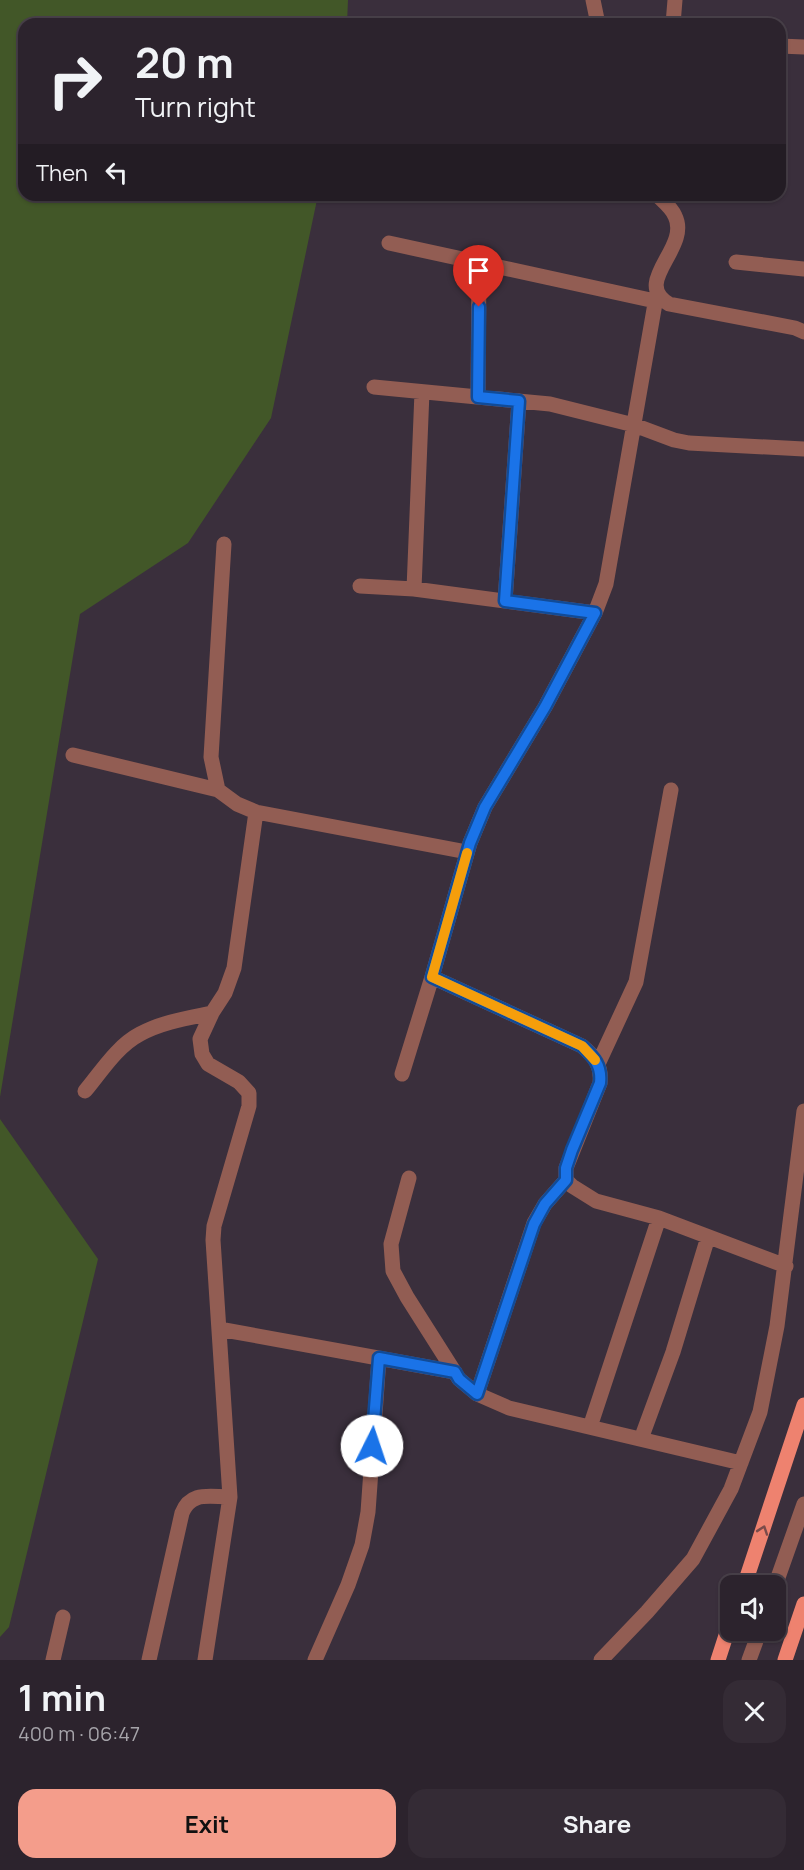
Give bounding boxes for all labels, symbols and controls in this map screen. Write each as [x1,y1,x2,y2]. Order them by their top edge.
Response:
text: 20 m [135,33,234,91]
icon: right [36,42,114,120]
text: Turn right [135,88,256,125]
icon: left [100,156,133,189]
text: Then [36,158,88,188]
pin [453,245,504,307]
icon: arrive [462,254,495,287]
position arrow [340,1414,404,1478]
one-way arrow [756,1525,769,1536]
map controls [720,1575,786,1641]
button: sound [720,1575,786,1641]
text: 1 min [18,1673,106,1722]
button: close [723,1680,786,1743]
text: 400 m · 06:47 [18,1720,140,1747]
button: Exit [18,1789,396,1858]
button: Share [408,1789,786,1858]

